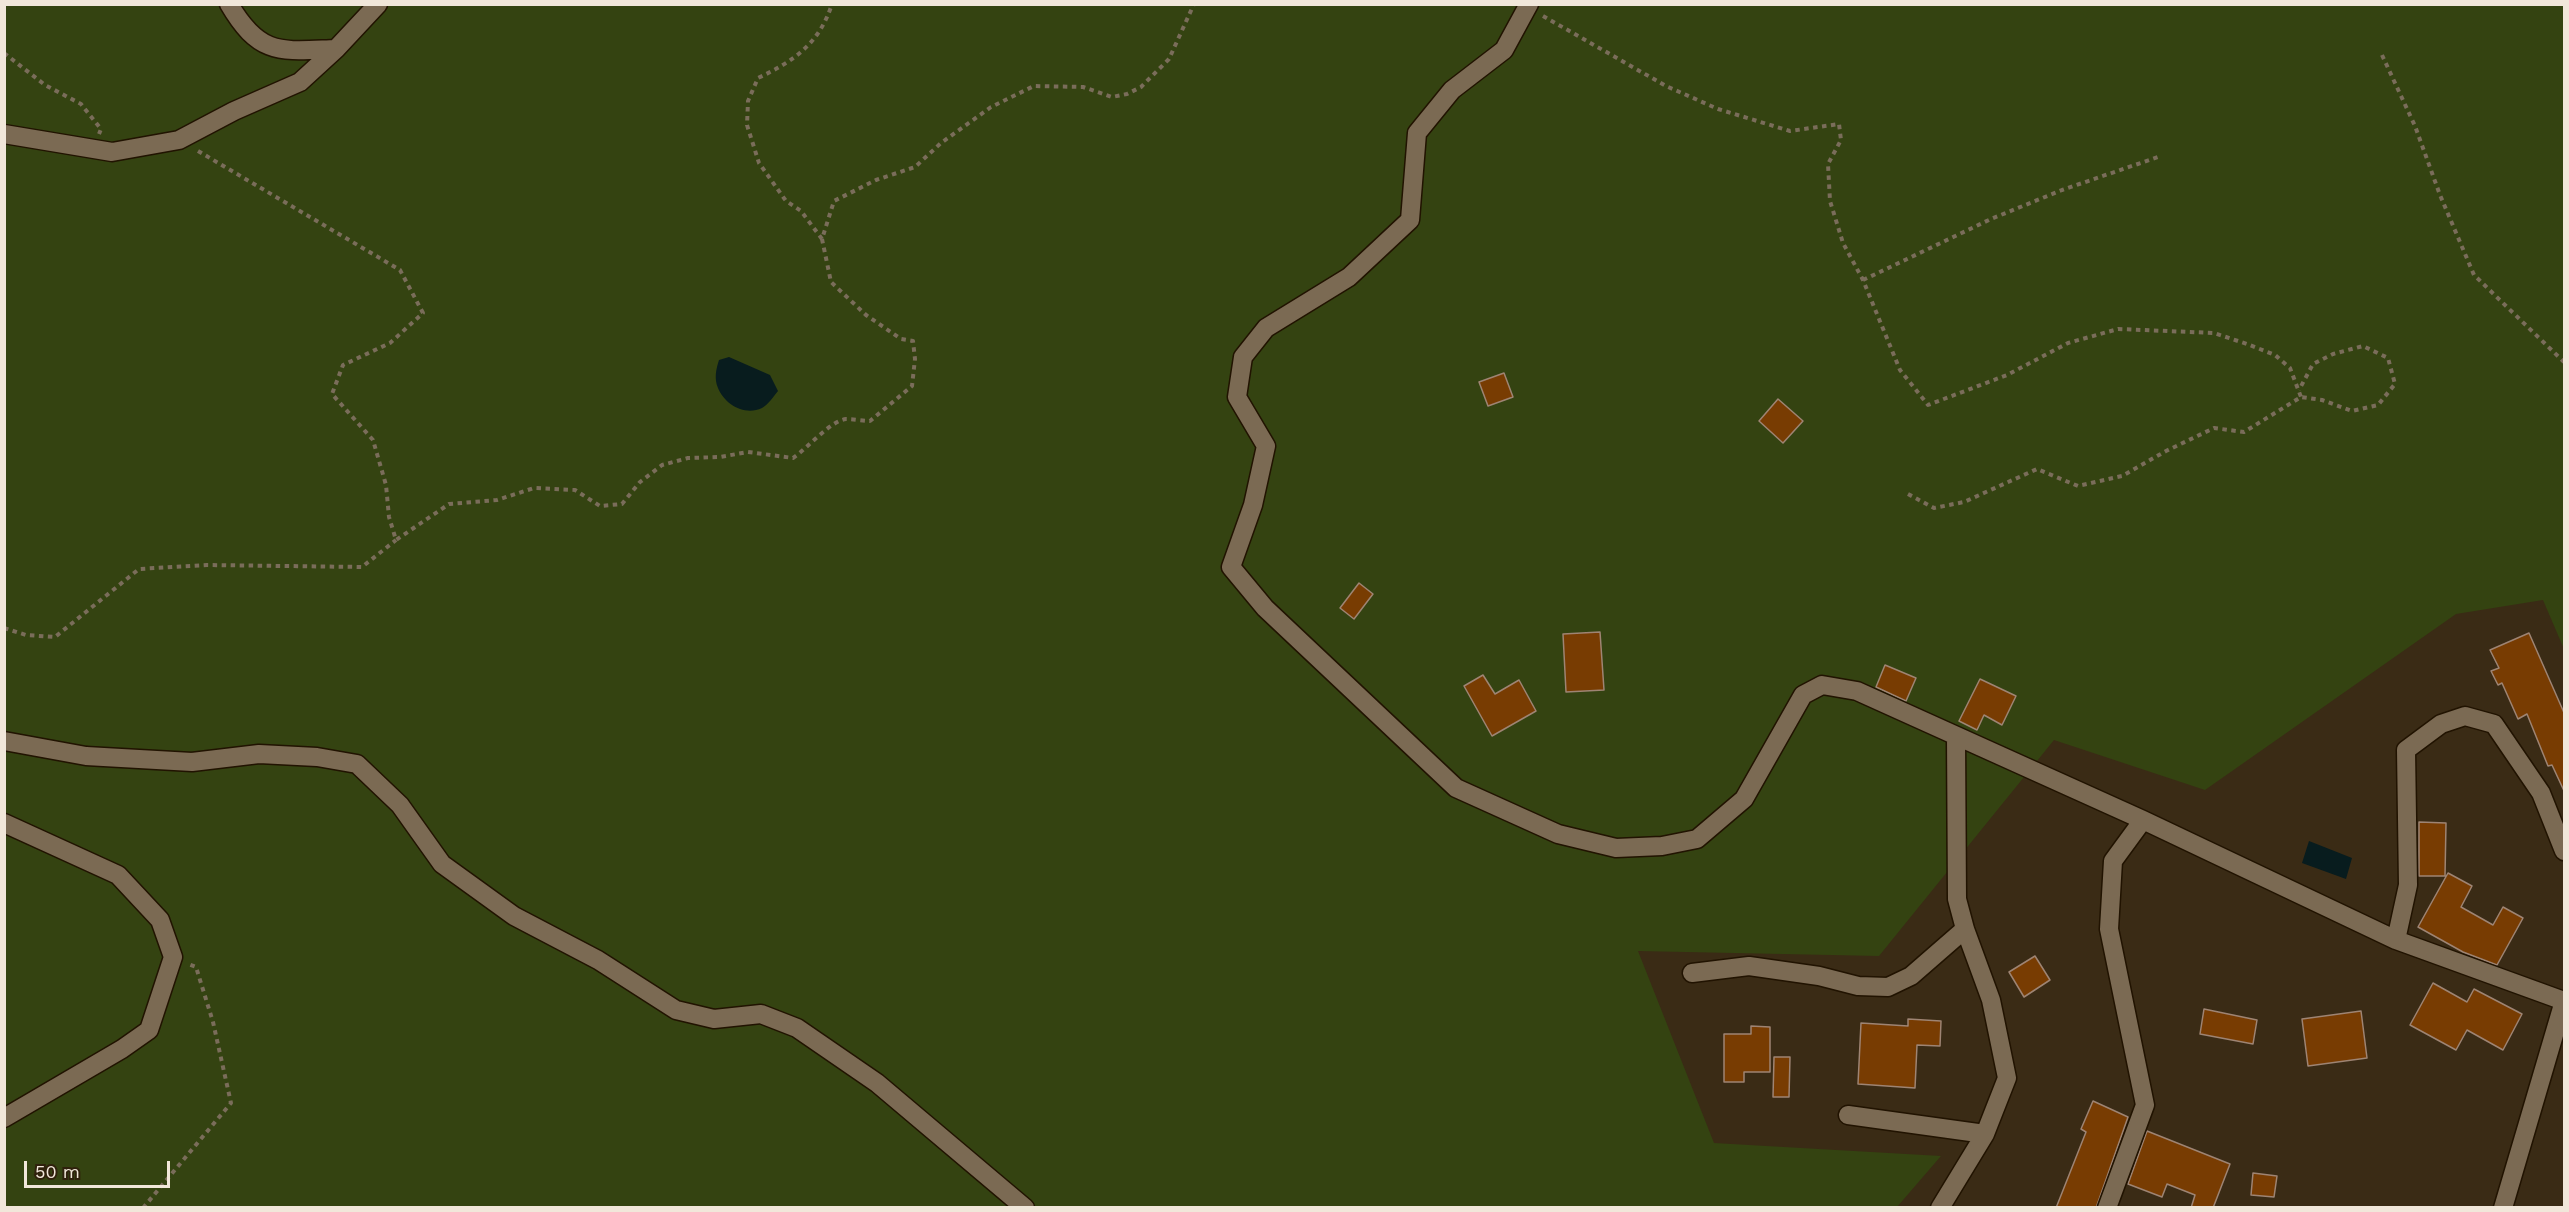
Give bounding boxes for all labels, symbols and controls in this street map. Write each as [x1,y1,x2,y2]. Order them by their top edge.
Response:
scale bar [27,1149,172,1187]
text: 50 m [35,1161,80,1182]

